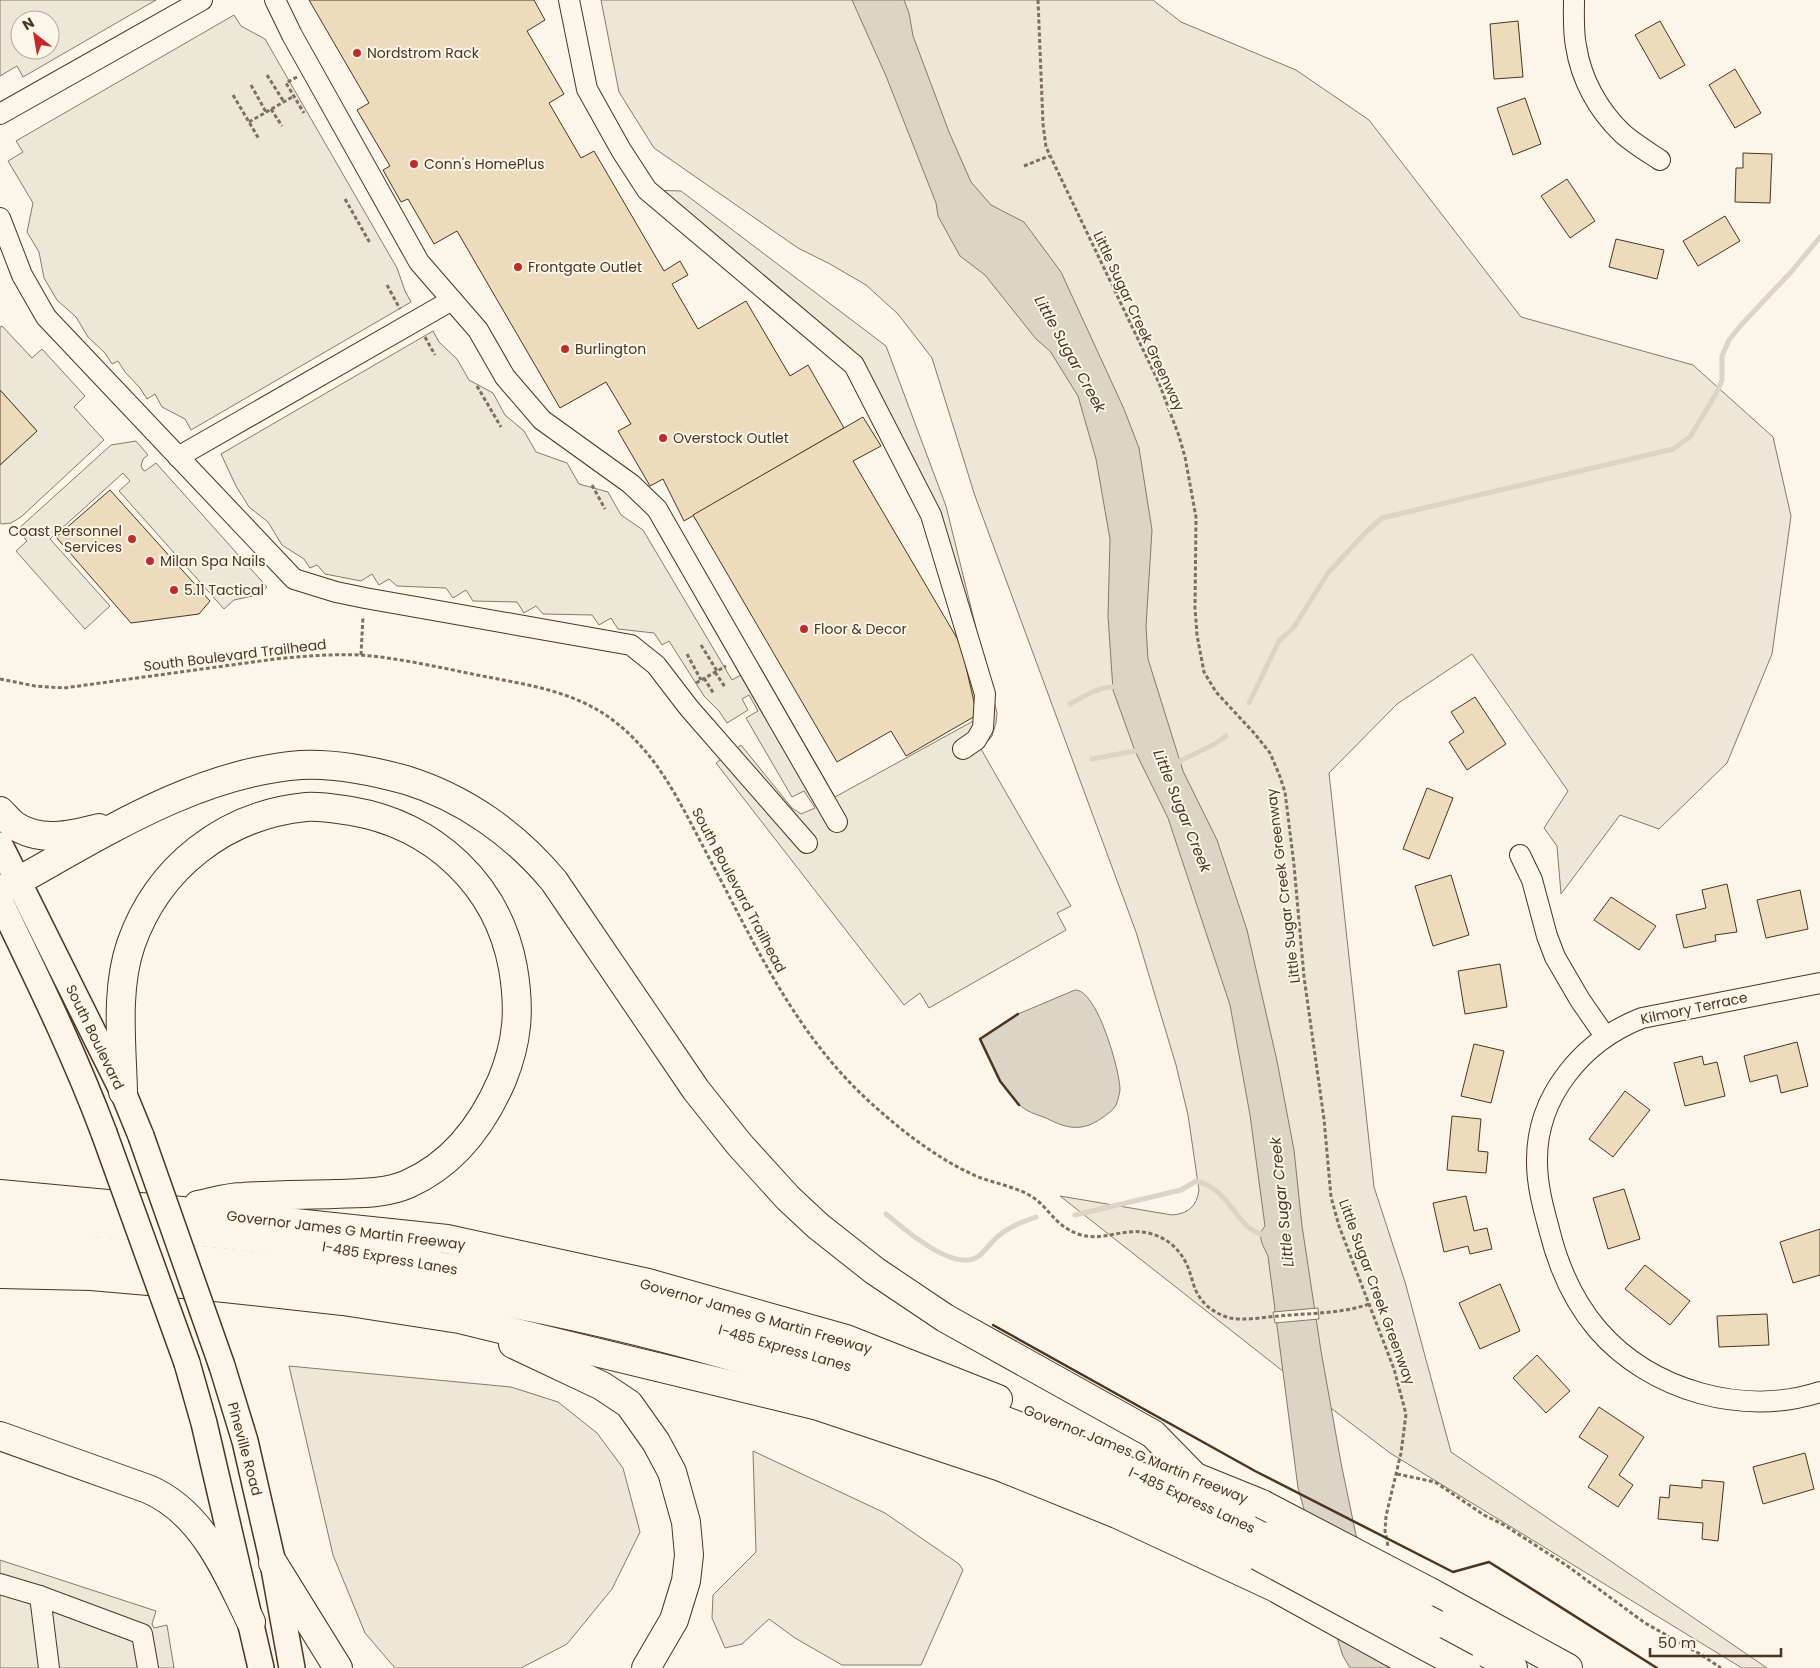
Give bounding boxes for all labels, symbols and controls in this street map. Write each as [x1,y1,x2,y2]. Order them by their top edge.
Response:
north arrow [10,10,60,60]
text: N [19,13,38,35]
place label: Nordstrom Rack [367,43,480,63]
marker: Nordstrom Rack [351,47,363,59]
place label: Conn's HomePlus [424,154,545,174]
marker: Conn's HomePlus [408,158,420,170]
street label: Little Sugar Creek Greenway [1088,228,1190,414]
place label: Frontgate Outlet [528,257,642,277]
marker: Frontgate Outlet [512,261,524,273]
water label: Little Sugar Creek [1030,291,1112,417]
place label: Burlington [575,339,646,359]
marker: Burlington [559,343,571,355]
place label: Overstock Outlet [673,428,789,448]
marker: Overstock Outlet [657,432,669,444]
place label: Coast Personnel Services [8,521,122,557]
marker: Coast Personnel Services [126,533,138,545]
place label: Milan Spa Nails [160,551,266,571]
marker: Milan Spa Nails [144,555,156,567]
place label: 5.11 Tactical [184,580,264,600]
marker: 5.11 Tactical [168,584,180,596]
place label: Floor & Decor [814,619,907,639]
marker: Floor & Decor [798,623,810,635]
street label: South Boulevard Trailhead [142,634,328,676]
water label: Little Sugar Creek [1148,746,1217,877]
street label: Little Sugar Creek Greenway [1261,787,1305,985]
street label: South Boulevard Trailhead [687,804,791,976]
street label: South Boulevard [61,981,129,1093]
street label: Kilmory Terrace [1639,987,1750,1029]
water label: Little Sugar Creek [1264,1135,1299,1268]
street label: Little Sugar Creek Greenway [1334,1196,1420,1388]
street label: Governor James G Martin Freeway [225,1205,467,1255]
street label: I-485 Express Lanes [321,1236,459,1280]
street label: Governor James G Martin Freeway [638,1273,875,1359]
street label: I-485 Express Lanes [716,1319,854,1377]
street label: Pineville Road [223,1400,267,1498]
street label: Governor James G Martin Freeway [1021,1400,1251,1508]
street label: I-485 Express Lanes [1126,1462,1258,1538]
scale bar [1650,1626,1781,1658]
text: 50 m [1658,1632,1696,1653]

